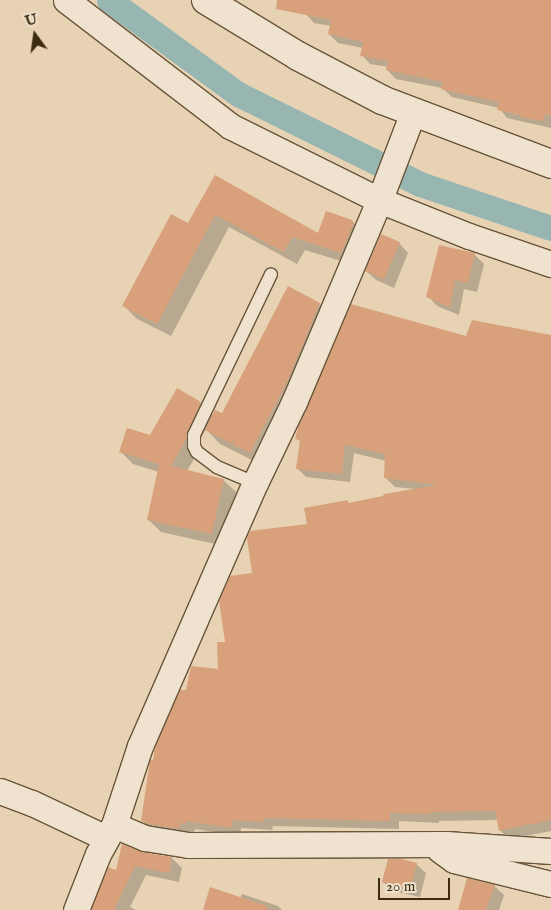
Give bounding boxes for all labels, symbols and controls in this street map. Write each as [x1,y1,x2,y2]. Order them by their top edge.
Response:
north arrow [10,10,60,60]
text: U [23,10,39,31]
scale bar [381,868,454,900]
text: 20 m [386,877,415,896]

